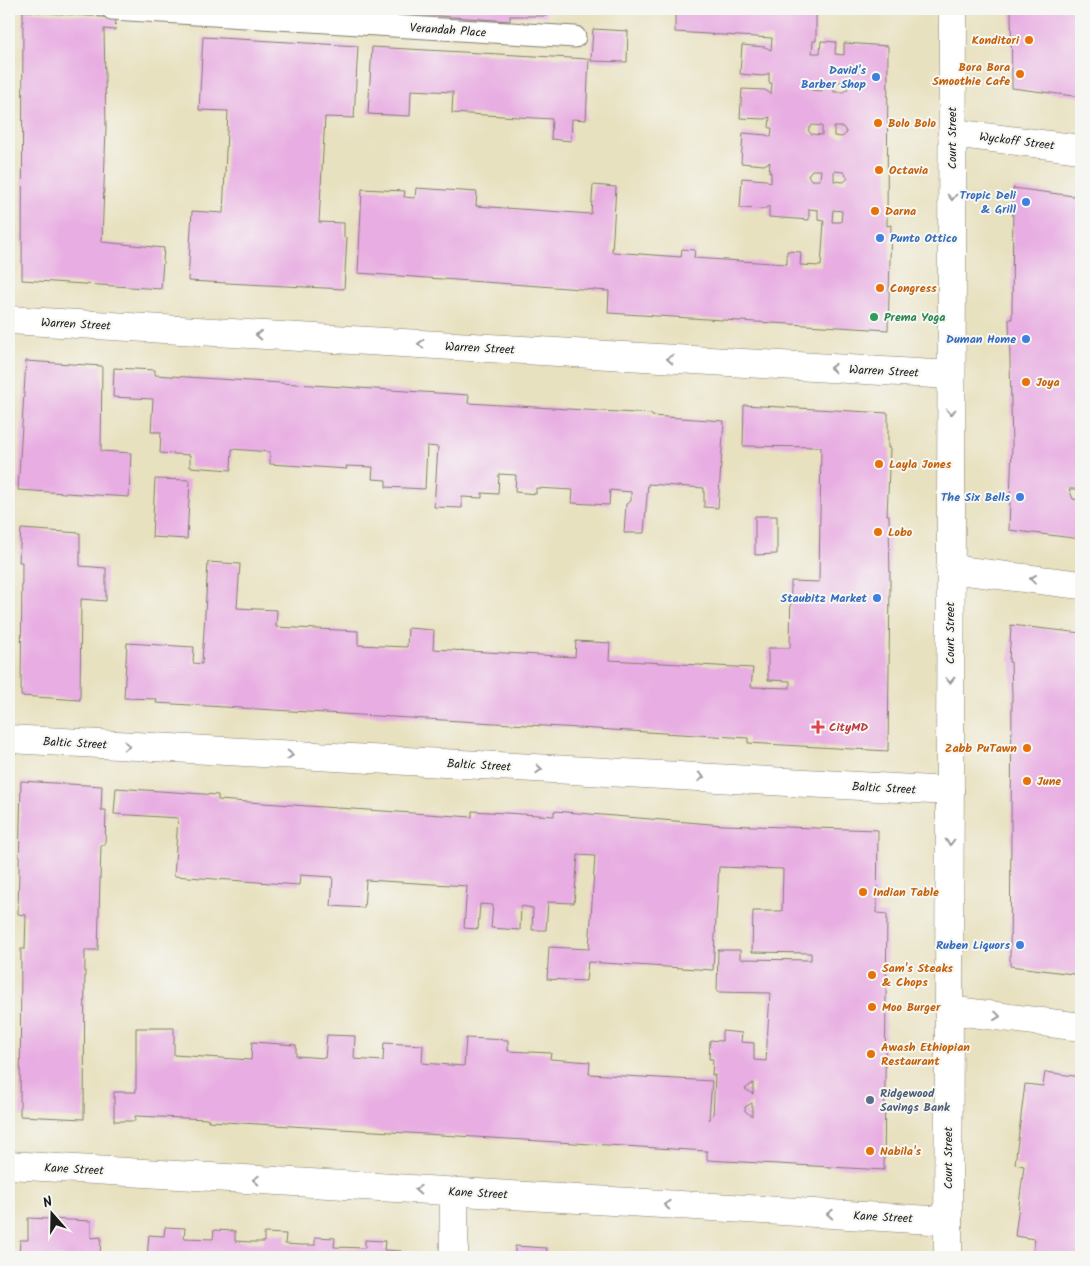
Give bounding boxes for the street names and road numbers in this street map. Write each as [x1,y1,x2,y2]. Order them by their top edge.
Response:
street label: Verandah Place [409,18,487,43]
street label: Court Street [943,107,962,169]
street label: Wyckoff Street [978,127,1056,156]
street label: Warren Street [41,313,112,336]
street label: Warren Street [445,337,516,360]
street label: Warren Street [849,360,920,383]
street label: Court Street [941,602,960,664]
street label: Baltic Street [42,732,108,755]
street label: Baltic Street [446,754,512,777]
street label: Baltic Street [851,777,917,800]
street label: Court Street [939,1127,958,1189]
street label: Kane Street [44,1158,105,1181]
street label: Kane Street [448,1182,509,1205]
street label: Kane Street [853,1206,914,1229]

